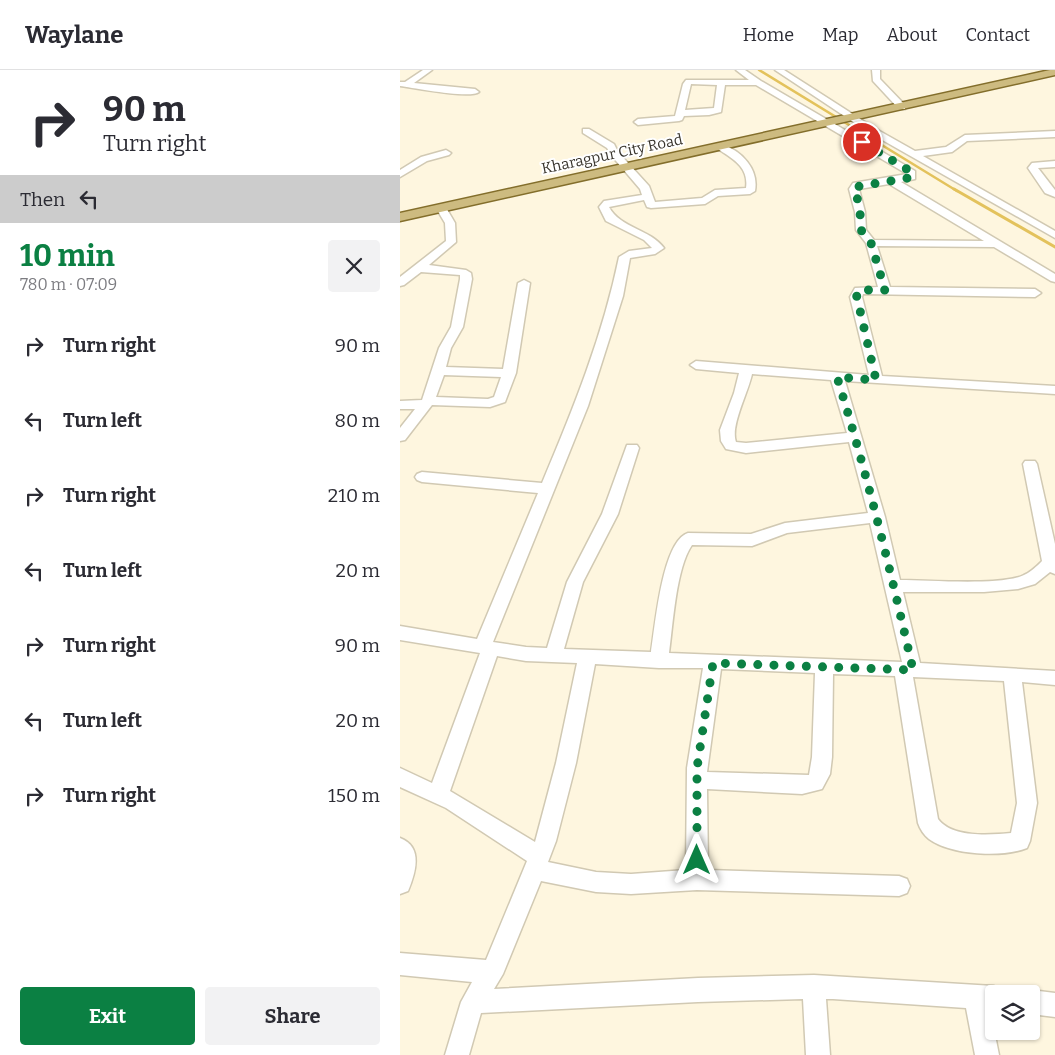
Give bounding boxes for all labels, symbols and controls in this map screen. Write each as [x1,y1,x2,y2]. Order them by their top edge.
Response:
text: Waylane [25,21,123,49]
text: Home [743,24,794,46]
text: Map [822,24,858,46]
text: About [886,24,937,46]
text: Contact [965,24,1030,46]
text: 90 m [103,88,186,130]
icon: right [20,90,85,155]
pin [841,121,883,163]
icon: arrive [848,128,876,156]
text: Turn right [103,130,206,157]
street label: Kharagpur City Road [540,130,684,178]
icon: left [75,185,103,213]
text: Then [20,188,65,211]
text: 10 min [20,238,115,274]
button: close [328,240,380,292]
text: 780 m · 07:09 [20,275,117,294]
icon: right [20,332,48,360]
text: Turn right [63,334,156,357]
text: 90 m [335,334,380,357]
icon: left [20,407,48,435]
text: Turn left [63,409,142,432]
text: 80 m [334,409,380,432]
icon: right [20,482,48,510]
text: Turn right [63,484,156,507]
text: 210 m [328,484,380,507]
icon: left [20,557,48,585]
text: Turn left [63,559,142,582]
text: 20 m [336,559,380,582]
icon: right [20,632,48,660]
text: Turn right [63,634,156,657]
text: 90 m [335,634,380,657]
icon: left [20,707,48,735]
text: Turn left [63,709,142,732]
text: 20 m [336,709,380,732]
icon: right [20,782,48,810]
text: Turn right [63,784,156,807]
text: 150 m [328,784,380,807]
position arrow [670,833,722,885]
map controls [985,985,1040,1040]
button: layers [985,985,1040,1040]
button: Exit [20,987,195,1045]
button: Share [205,987,380,1045]

